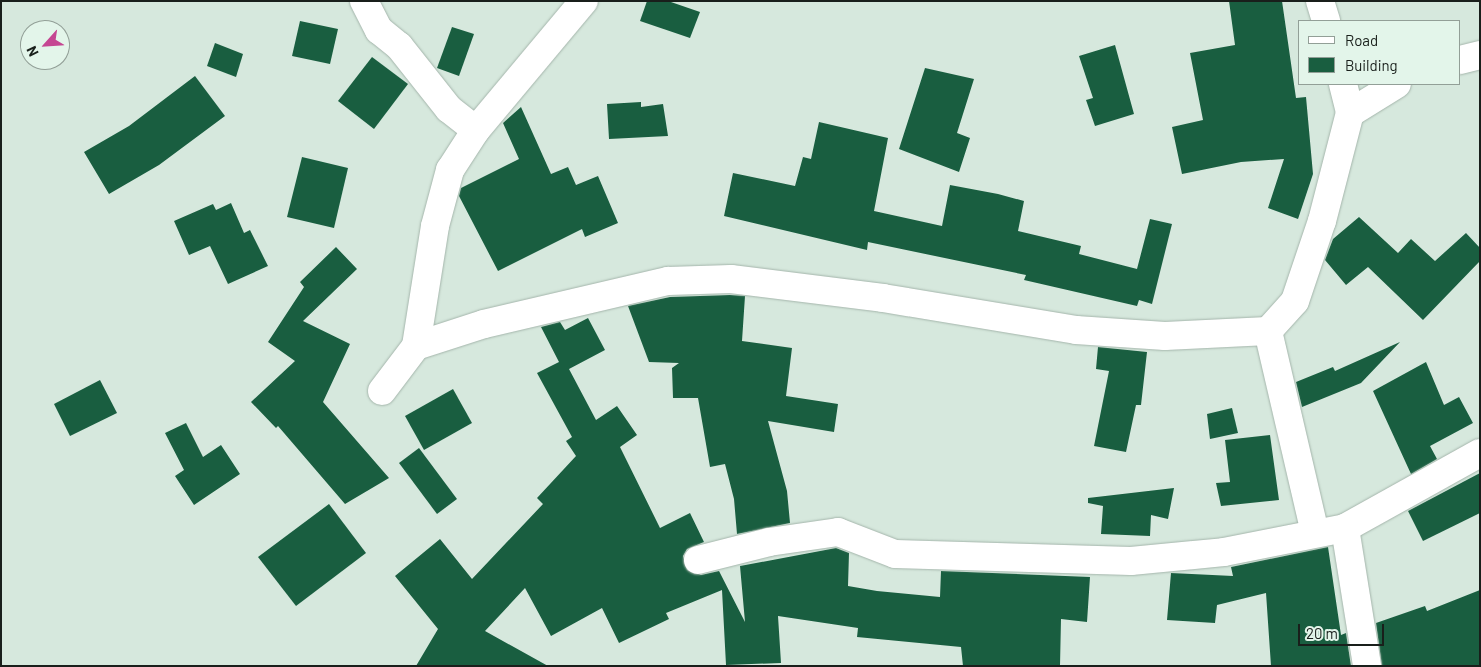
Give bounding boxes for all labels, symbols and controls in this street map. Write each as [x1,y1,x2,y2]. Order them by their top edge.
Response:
north arrow [20,20,70,70]
legend [1298,20,1461,85]
text: Road [1345,31,1378,49]
text: N [22,43,42,59]
text: Building [1345,56,1398,74]
scale bar [1301,614,1387,646]
text: 20 m [1306,624,1338,642]

